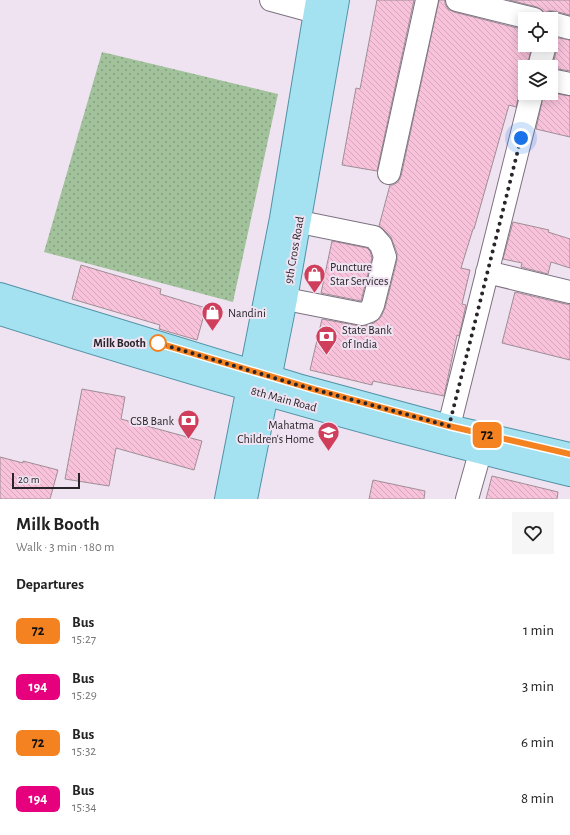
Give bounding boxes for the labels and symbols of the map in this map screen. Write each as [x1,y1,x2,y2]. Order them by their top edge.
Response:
your location [511,128,531,148]
street label: 9th Cross Road [282,215,306,285]
shop icon: Puncture Star Services [301,261,327,294]
place label: Puncture Star Services [330,261,388,287]
shop icon: Nandini [199,300,225,333]
place label: Nandini [228,307,266,319]
bank icon: State Bank of India [313,324,339,357]
place label: State Bank of India [342,324,392,350]
marker: Milk Booth [149,334,167,352]
place label: Milk Booth [93,337,146,349]
street label: 8th Main Road [250,384,318,414]
bank icon: CSB Bank [176,408,202,441]
place label: CSB Bank [130,415,175,427]
place label: Mahatma Children's Home [237,419,314,445]
school or university icon: Mahatma Children's Home [316,419,342,452]
line badge: 72 [469,422,505,448]
scale bar [12,471,80,490]

